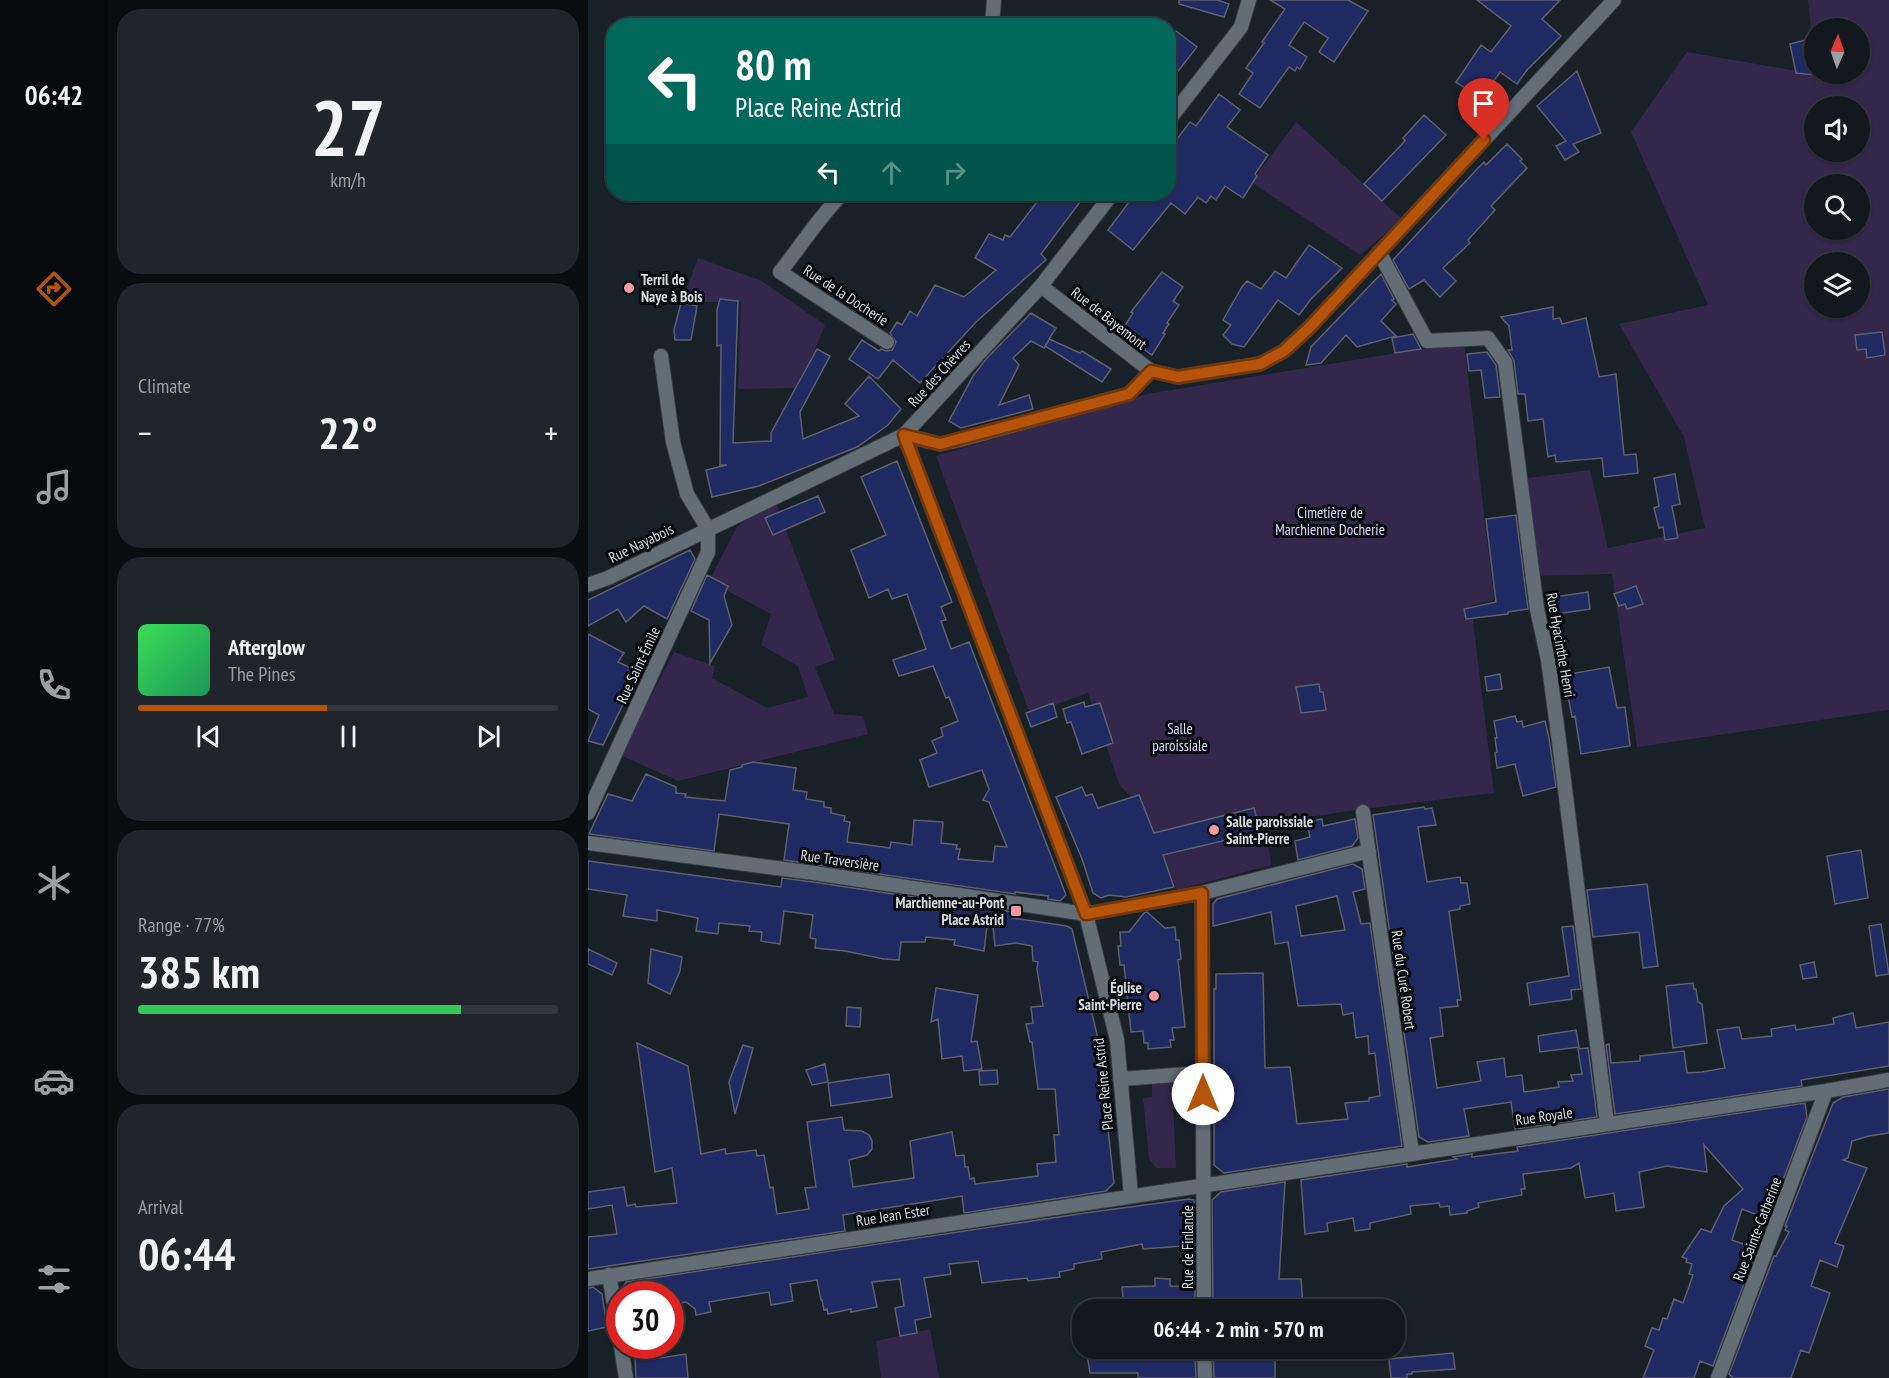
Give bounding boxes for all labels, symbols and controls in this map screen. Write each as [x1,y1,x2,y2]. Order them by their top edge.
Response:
north arrow [1804,18,1870,84]
map controls [1804,18,1870,318]
text: 80 m [735,37,812,92]
icon: left [636,42,714,120]
text: 27 [311,77,385,178]
text: 06:42 [25,78,83,112]
pin [1458,78,1509,140]
icon: arrive [1467,87,1500,120]
text: Place Reine Astrid [735,90,901,124]
button: sound [1804,96,1870,162]
icon: left [812,156,845,189]
icon: ahead [875,156,908,189]
icon: right [938,156,971,189]
text: km/h [330,167,366,193]
button: search [1804,174,1870,240]
button: layers [1804,252,1870,318]
street label: Rue de la Docherie [800,260,892,330]
icon: directions [33,268,75,310]
place label: Terril de Naye à Bois [641,270,703,306]
marker: Terril de Naye à Bois [622,281,636,295]
street label: Rue de Bayemont [1067,283,1151,353]
street label: Rue des Chèvres [904,335,974,411]
text: Climate [138,373,191,399]
text: 22° [318,403,378,461]
text: − [138,411,152,454]
text: + [544,411,558,454]
icon: music [33,466,75,508]
park label: Cimetière de Marchienne Docherie [1275,503,1385,539]
street label: Rue Nayabois [605,519,677,567]
street label: Rue Hyacinthe Henri [1542,591,1580,699]
street label: Rue Saint-Émile [612,624,664,706]
text: Afterglow [228,633,305,661]
text: The Pines [228,661,295,687]
icon: phone [33,664,75,706]
park label: Salle paroissiale [1152,719,1208,755]
icon: previous [192,720,225,753]
icon: pause [332,720,365,753]
icon: next [472,720,505,753]
place label: Salle paroissiale Saint-Pierre [1226,812,1313,848]
marker: Salle paroissiale Saint-Pierre [1207,823,1221,837]
street label: Rue Traversière [799,845,881,875]
icon: climate [33,862,75,904]
place label: Marchienne-au-Pont Place Astrid [895,893,1005,929]
marker: Marchienne-au-Pont Place Astrid [1009,904,1023,918]
text: Range · 77% [138,912,225,938]
street label: Rue du Curé Robert [1388,929,1420,1031]
text: 385 km [138,942,260,1000]
place label: Église Saint-Pierre [1078,978,1142,1014]
marker: Église Saint-Pierre [1147,989,1161,1003]
street label: Place Reine Astrid [1089,1037,1117,1131]
icon: car [33,1060,75,1102]
position arrow [1171,1062,1235,1126]
street label: Rue Royale [1514,1103,1574,1129]
street label: Rue Sainte-Catherine [1728,1174,1786,1284]
text: Arrival [138,1194,183,1220]
street label: Rue Jean Ester [855,1200,932,1230]
street label: Rue de Finlande [1178,1205,1197,1289]
text: 06:44 [138,1224,235,1282]
icon: filters [33,1258,75,1300]
speed limit sign: 30 [606,1281,684,1359]
text: 06:44 · 2 min · 570 m [1153,1315,1324,1343]

